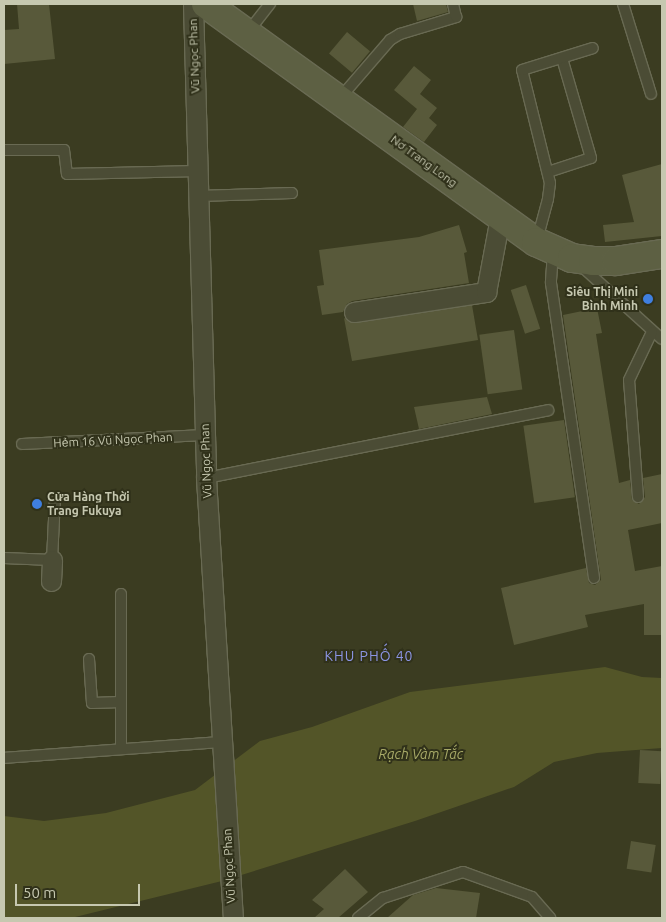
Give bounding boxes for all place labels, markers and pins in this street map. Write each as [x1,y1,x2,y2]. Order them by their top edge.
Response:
place label: Siêu Thị Mini Bình Minh [566,285,638,313]
marker: Siêu Thị Mini Bình Minh [642,293,654,305]
place label: Cửa Hàng Thời Trang Fukuya [47,490,130,518]
marker: Cửa Hàng Thời Trang Fukuya [31,498,43,510]

